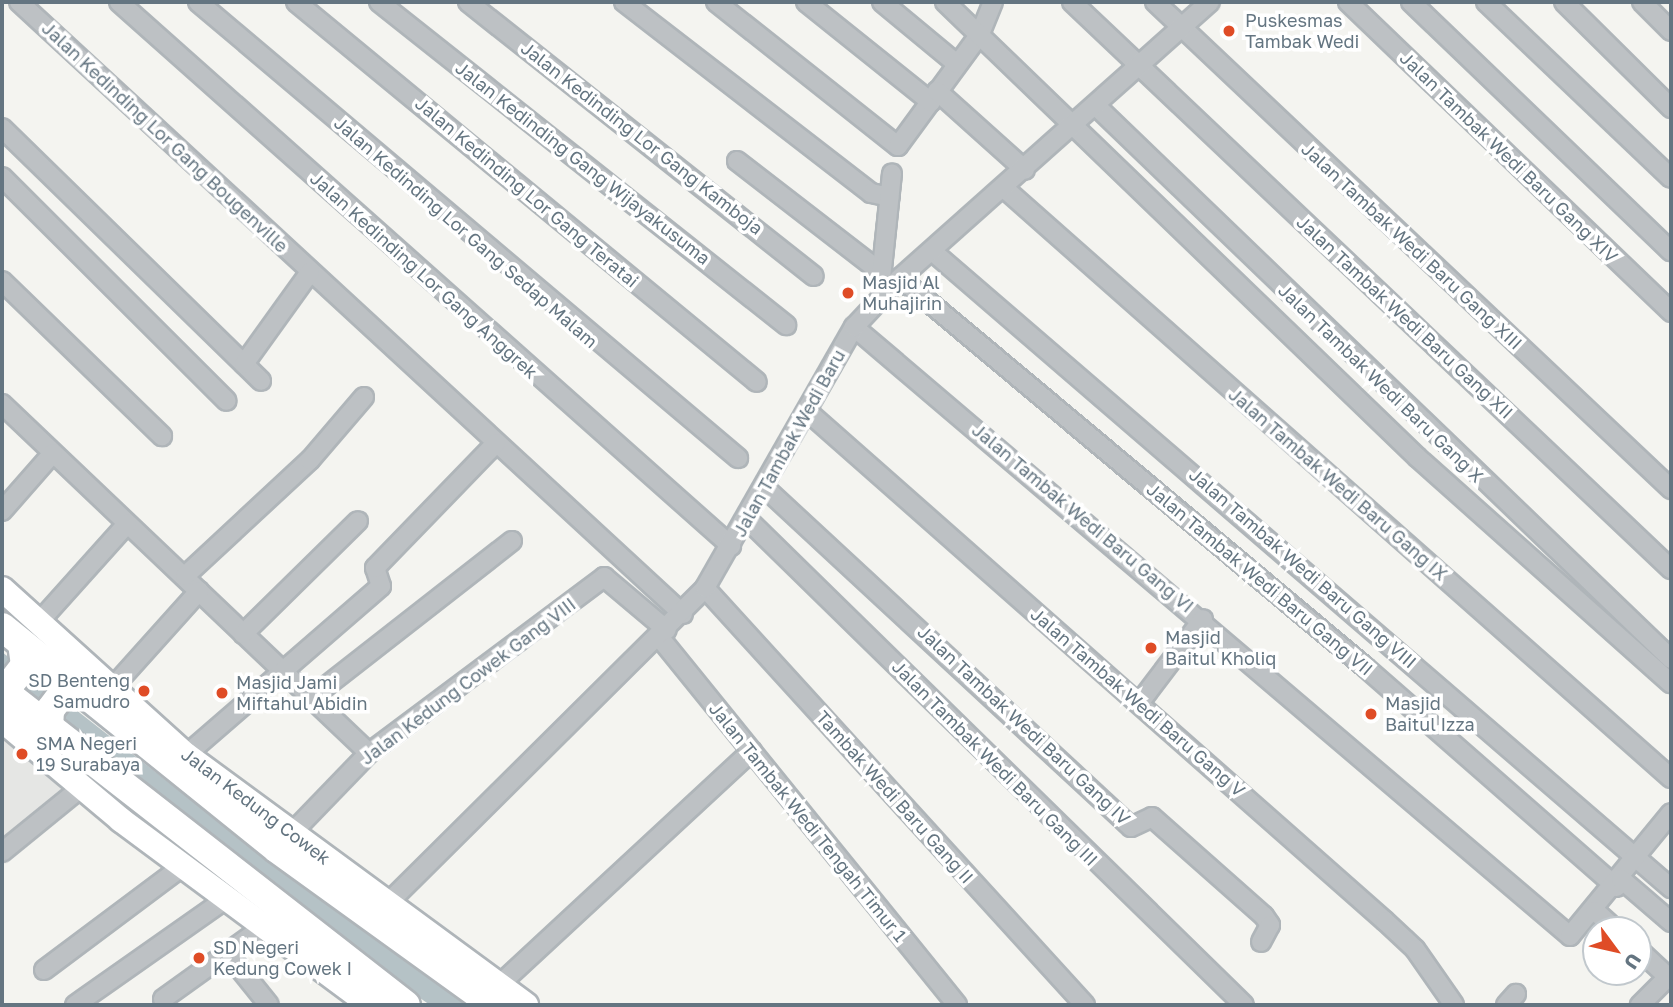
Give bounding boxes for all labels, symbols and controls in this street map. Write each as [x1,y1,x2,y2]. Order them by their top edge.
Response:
place label: Puskesmas Tambak Wedi [1245,10,1359,52]
street label: Jalan Kedinding Lor Gang Bougenville [38,17,292,257]
marker: Puskesmas Tambak Wedi [1219,21,1239,41]
street label: Jalan Kedinding Lor Gang Kamboja [517,37,767,239]
street label: Jalan Tambak Wedi Baru Gang XIV [1396,47,1622,267]
street label: Jalan Kedinding Gang Wijayakusuma [451,57,715,269]
street label: Jalan Kedinding Lor Gang Teratai [411,92,643,292]
street label: Jalan Kedinding Lor Gang Sedap Malam [330,112,602,352]
street label: Jalan Tambak Wedi Baru Gang XIII [1297,138,1527,354]
street label: Jalan Kedinding Lor Gang Anggrek [306,167,542,383]
street label: Jalan Tambak Wedi Baru Gang XII [1292,211,1518,423]
place label: Masjid Al Muhajirin [862,272,942,314]
street label: Jalan Tambak Wedi Baru Gang X [1274,279,1488,487]
marker: Masjid Al Muhajirin [840,285,856,301]
street label: Jalan Tambak Wedi Baru [728,346,850,540]
street label: Jalan Tambak Wedi Baru Gang IX [1224,383,1452,585]
street label: Jalan Tambak Wedi Baru Gang VI [968,419,1198,617]
street label: Jalan Tambak Wedi Baru Gang VIII [1185,463,1421,673]
street label: Jalan Tambak Wedi Baru Gang VII [1143,478,1377,680]
street label: Jalan Kedung Cowek Gang VIII [356,593,580,769]
street label: Jalan Tambak Wedi Baru Gang V [1026,603,1250,801]
street label: Jalan Tambak Wedi Baru Gang IV [913,621,1135,829]
place label: Masjid Baitul Kholiq [1165,627,1276,670]
marker: Masjid Baitul Kholiq [1143,640,1159,656]
street label: Jalan Tambak Wedi Baru Gang III [888,656,1102,870]
place label: SD Benteng Samudro [28,670,130,712]
place label: Masjid Jami Miftahul Abidin [236,672,368,714]
marker: SD Benteng Samudro [136,683,152,699]
marker: Masjid Jami Miftahul Abidin [214,685,230,701]
place label: Masjid Baitul Izza [1385,693,1475,736]
street label: Jalan Tambak Wedi Tengah Timur 1 [705,698,911,946]
street label: Tambak Wedi Baru Gang II [812,706,978,888]
marker: Masjid Baitul Izza [1363,706,1379,722]
place label: SMA Negeri 19 Surabaya [36,733,140,776]
street label: Jalan Kedung Cowek [177,743,335,869]
marker: SMA Negeri 19 Surabaya [14,746,30,762]
north arrow [1582,916,1652,986]
place label: SD Negeri Kedung Cowek I [213,937,352,979]
marker: SD Negeri Kedung Cowek I [191,950,207,966]
text: U [1620,950,1647,974]

